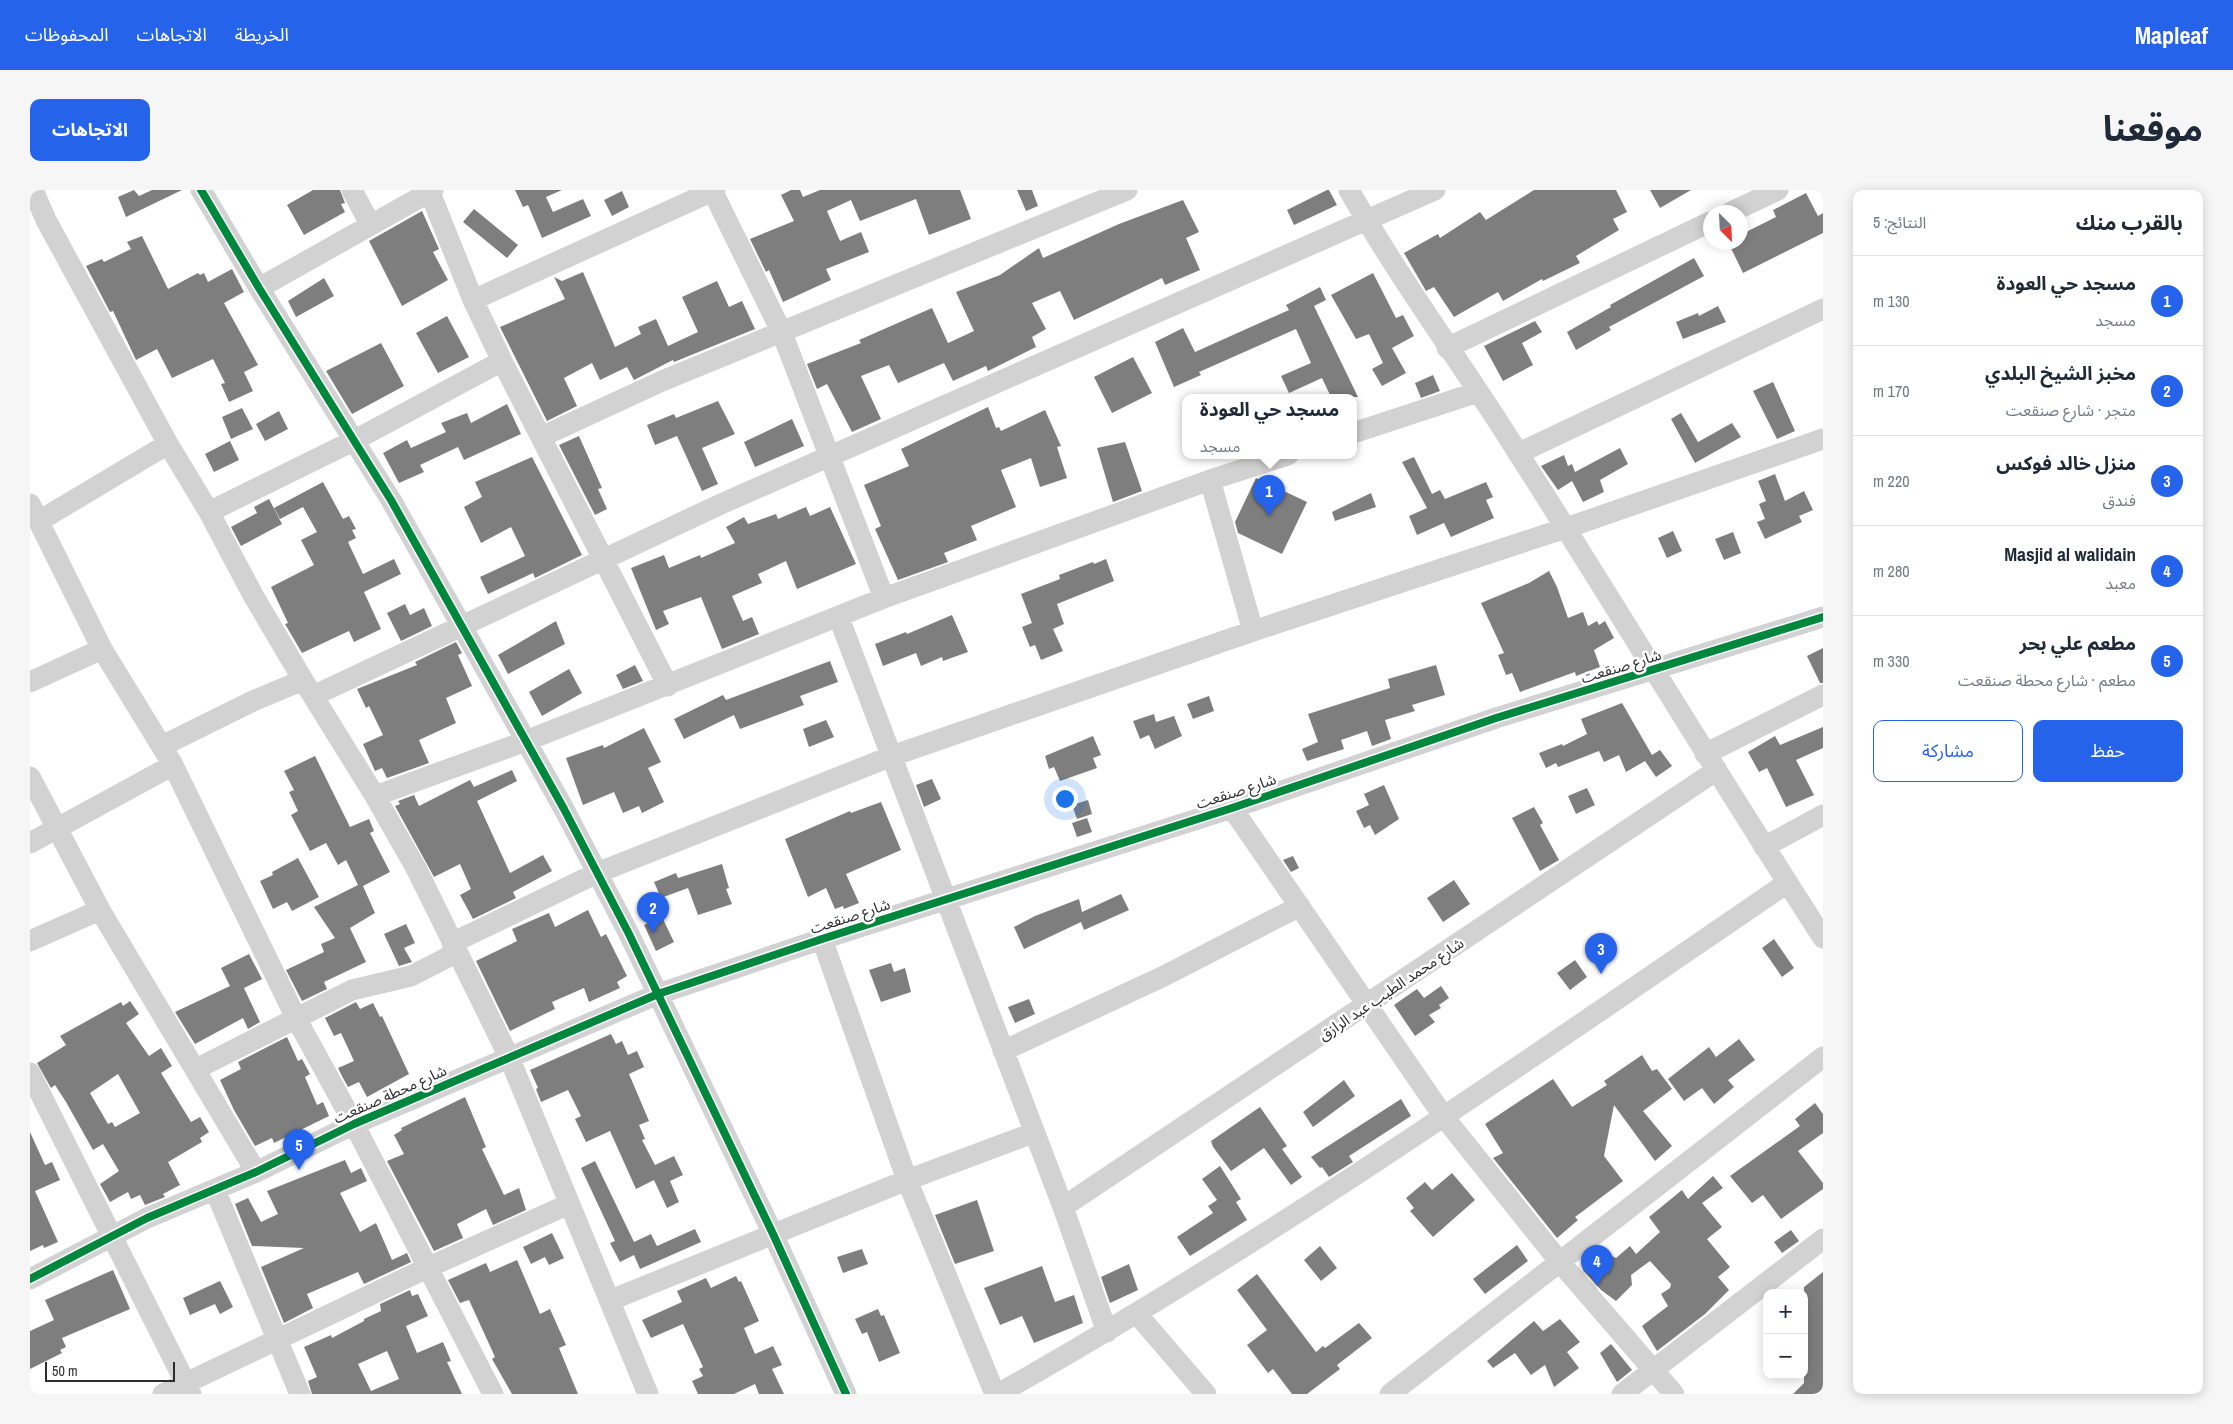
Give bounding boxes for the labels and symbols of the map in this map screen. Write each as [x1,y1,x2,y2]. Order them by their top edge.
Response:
north arrow [1703,205,1748,250]
pin: 1 [1253,475,1285,516]
street label: شارع صنقعت [1578,644,1665,690]
street label: شارع صنقعت [1193,768,1280,816]
your location [1052,786,1078,812]
pin: 2 [637,892,669,933]
street label: شارع صنقعت [807,893,894,941]
street label: شارع محمد الطيب عبد الرازق [1314,932,1469,1047]
pin: 3 [1585,933,1617,974]
street label: شارع محطة صنقعت [330,1060,451,1130]
pin: 5 [283,1129,315,1170]
pin: 4 [1581,1245,1613,1286]
scale bar [45,1359,175,1382]

